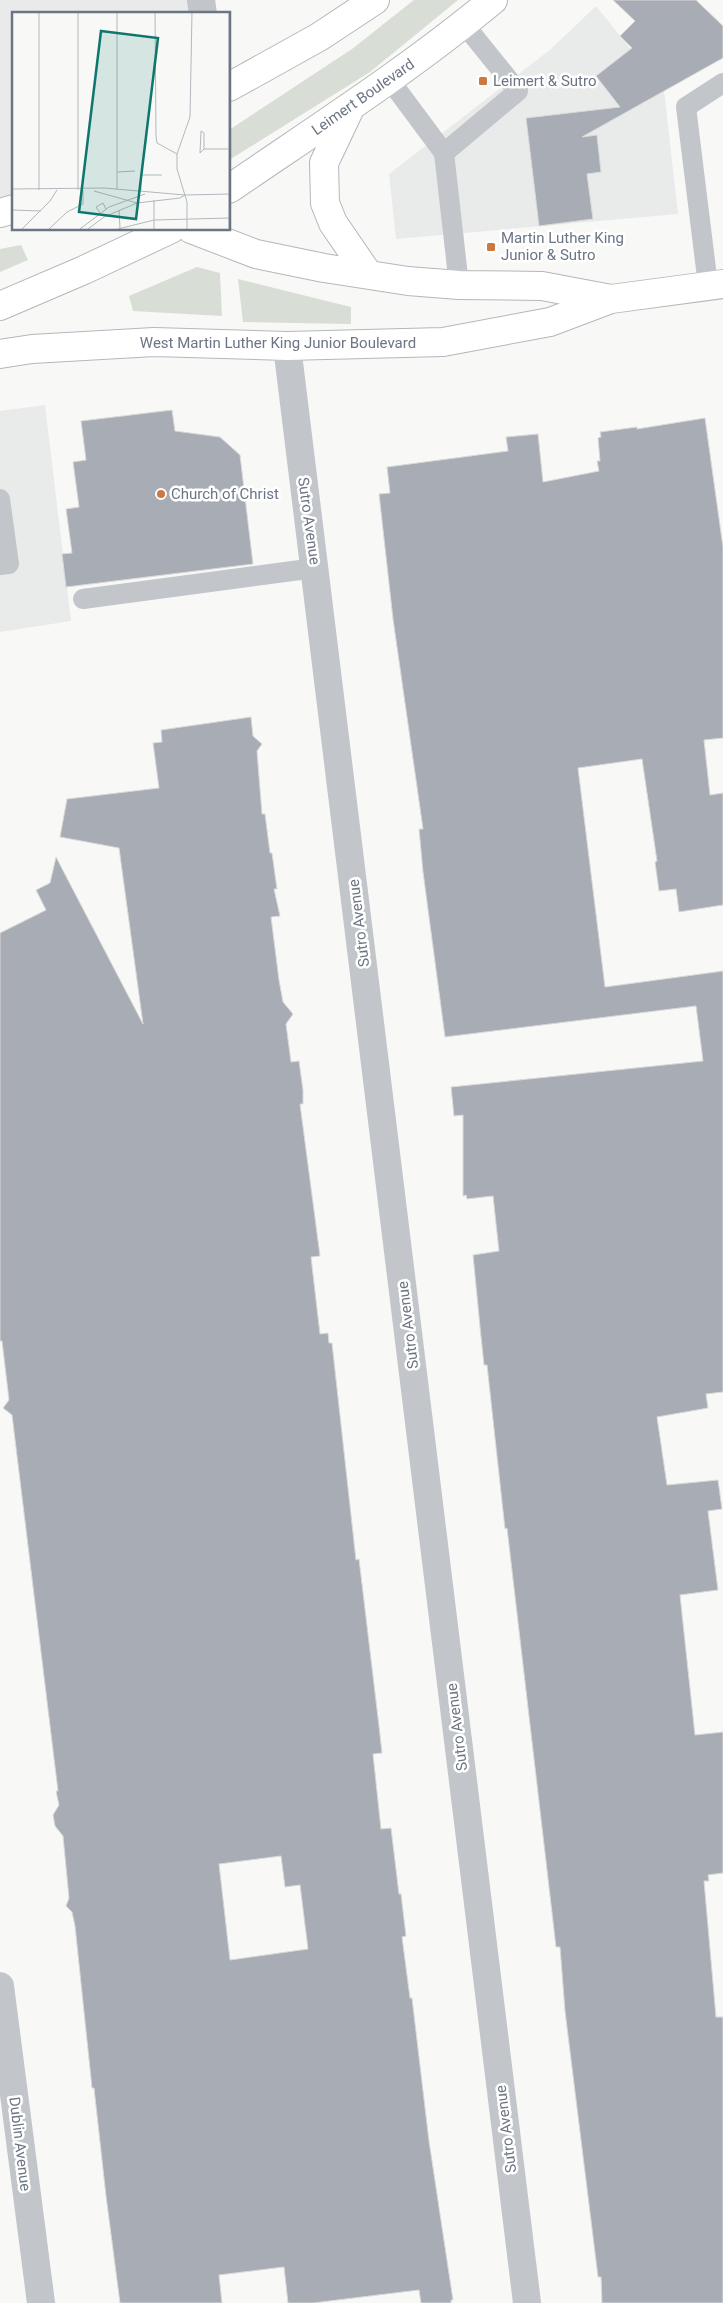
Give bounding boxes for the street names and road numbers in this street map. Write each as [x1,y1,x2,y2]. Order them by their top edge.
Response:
street label: Leimert Boulevard [308,55,418,139]
street label: West Martin Luther King Junior Boulevard [140,334,416,352]
street label: Sutro Avenue [294,476,324,566]
street label: Sutro Avenue [345,878,373,968]
street label: Sutro Avenue [394,1280,422,1370]
street label: Sutro Avenue [443,1682,471,1772]
street label: Sutro Avenue [492,2084,520,2174]
street label: Dublin Avenue [5,2096,35,2192]

